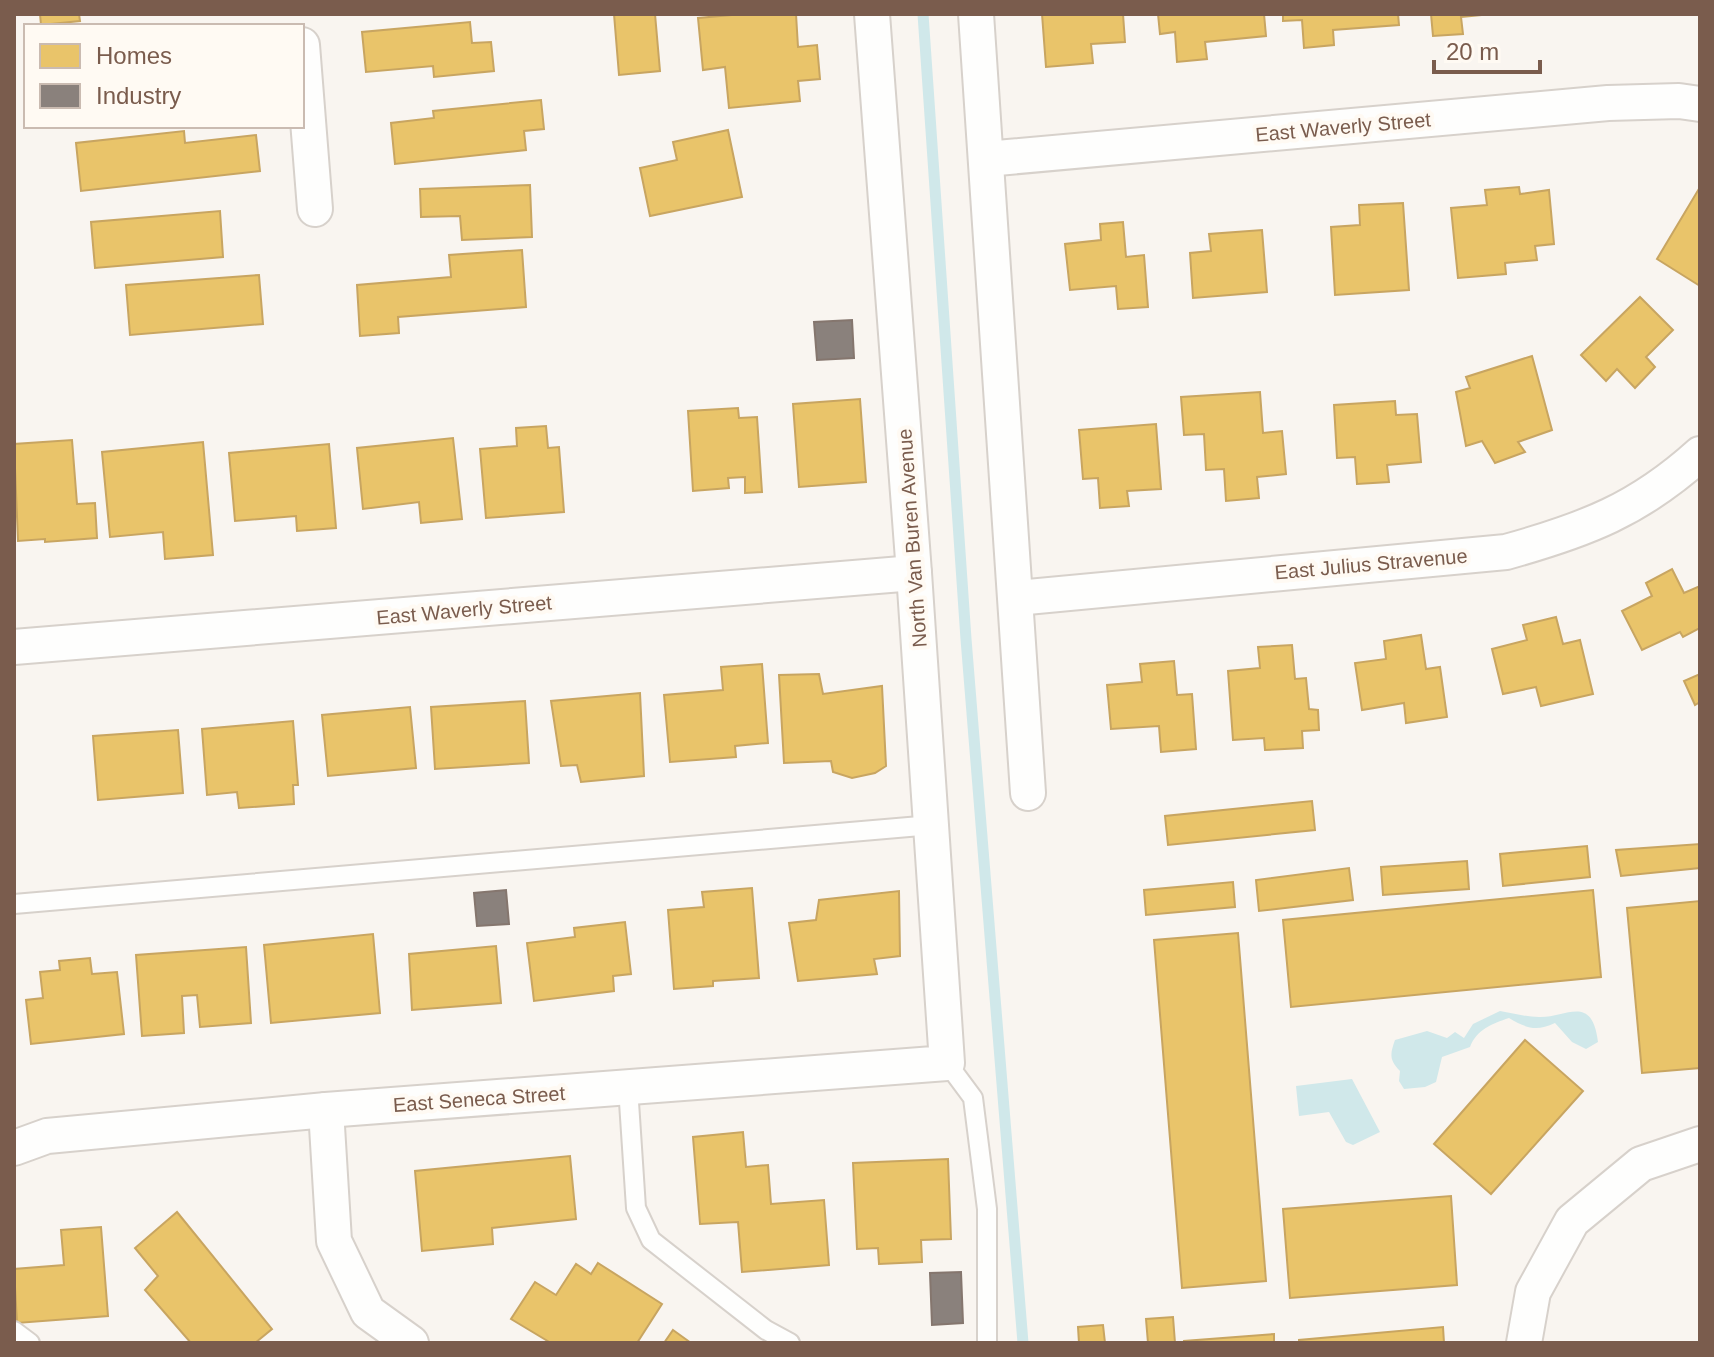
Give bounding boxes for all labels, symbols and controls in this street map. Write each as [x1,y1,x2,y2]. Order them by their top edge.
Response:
legend [24,24,304,128]
scale bar [1434,24,1540,74]
text: 20 m [1446,38,1499,65]
text: Homes [96,42,172,69]
text: Industry [96,82,181,109]
street label: East Waverly Street [1254,108,1432,146]
street label: North Van Buren Avenue [893,428,931,648]
street label: East Julius Stravenue [1274,545,1468,583]
street label: East Waverly Street [375,591,553,629]
street label: East Seneca Street [392,1082,566,1116]

